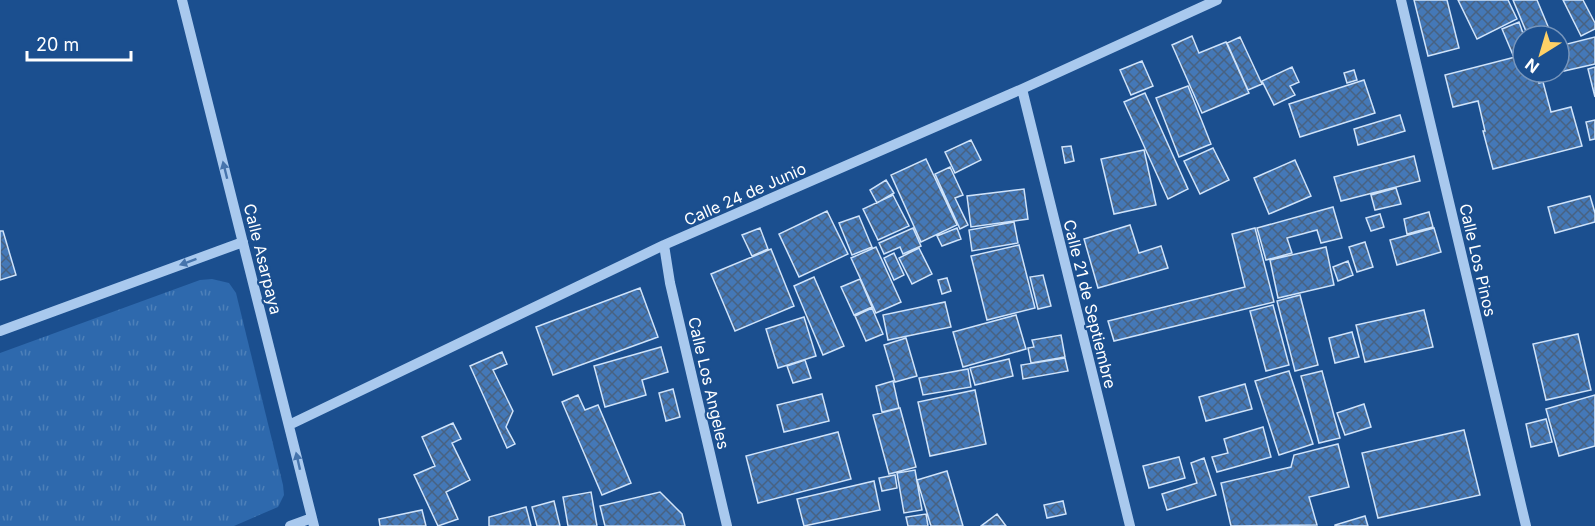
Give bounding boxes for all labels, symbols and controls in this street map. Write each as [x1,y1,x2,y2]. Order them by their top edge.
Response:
scale bar [27,24,130,62]
north arrow [1511,24,1571,84]
text: 20 m [36,34,79,55]
text: N [1521,54,1543,78]
street label: Calle 24 de Junio [681,158,809,230]
one-way arrow [220,161,229,179]
street label: Calle Asarpaya [240,201,286,317]
street label: Calle Los Pinos [1455,202,1501,318]
street label: Calle 21 de Septiembre [1059,217,1121,391]
one-way arrow [179,258,197,268]
street label: Calle Los Angeles [684,315,734,451]
one-way arrow [293,452,303,470]

